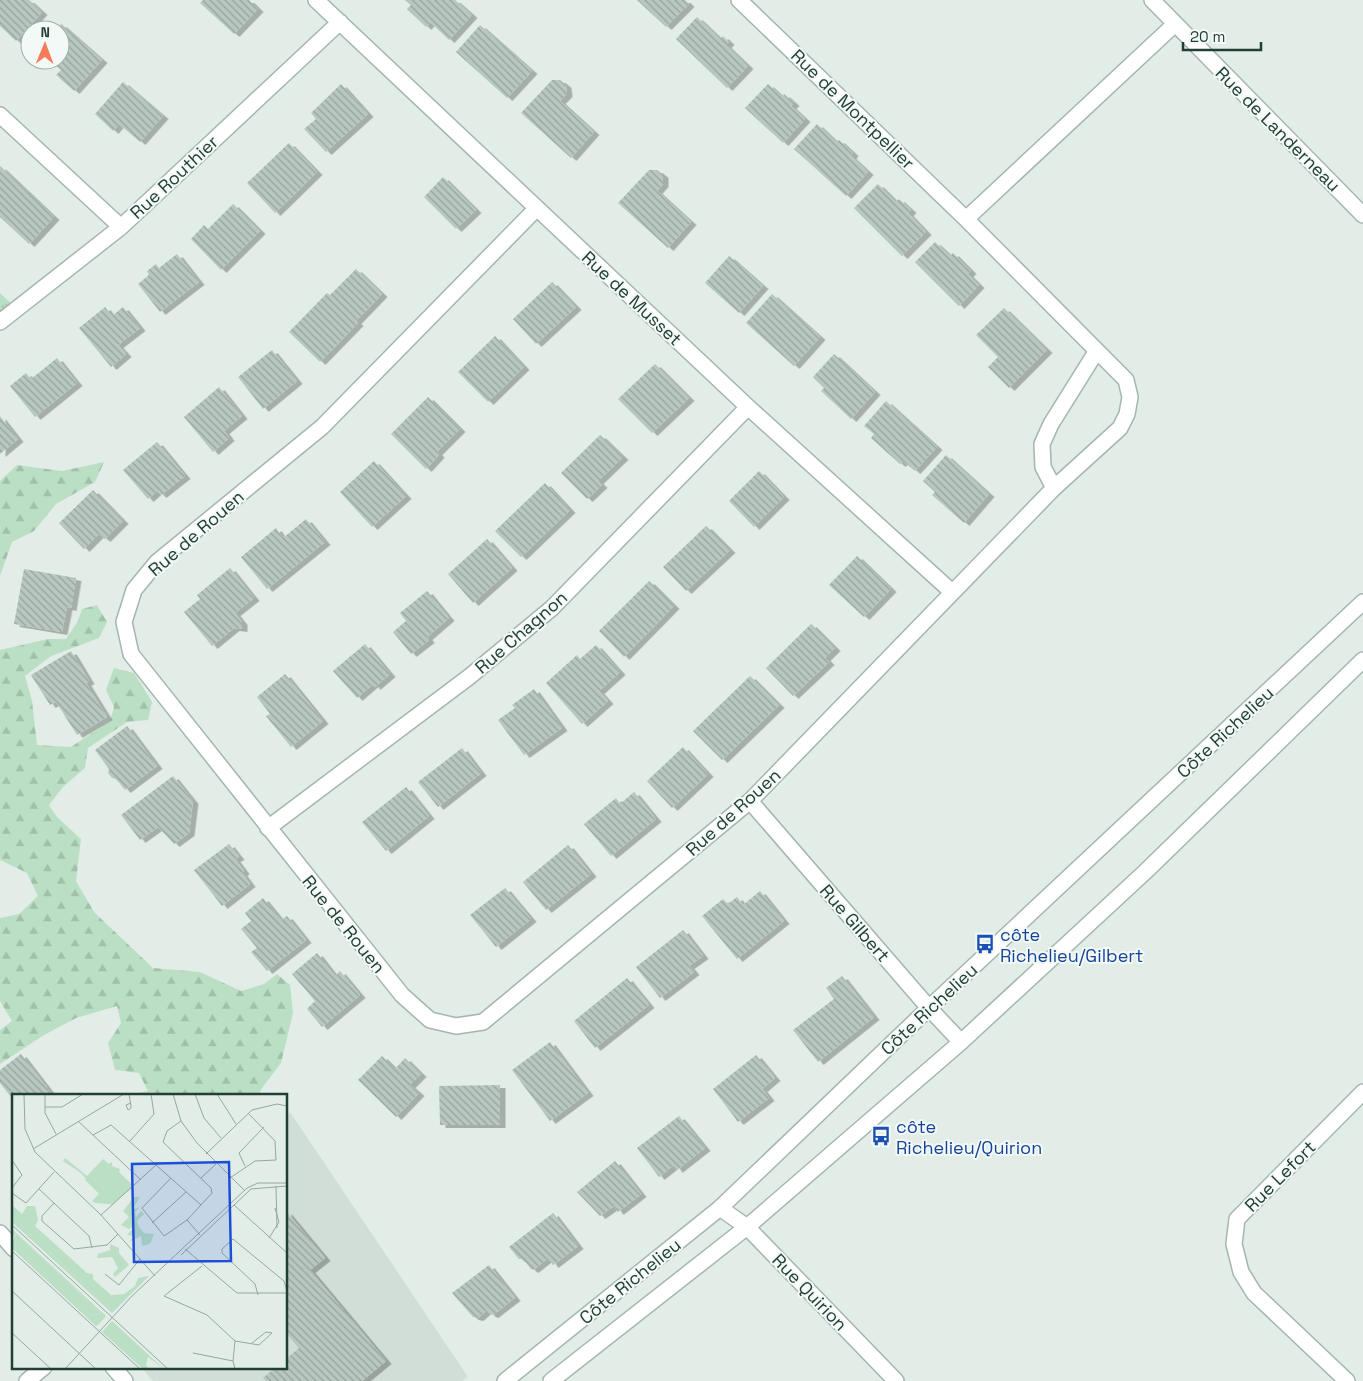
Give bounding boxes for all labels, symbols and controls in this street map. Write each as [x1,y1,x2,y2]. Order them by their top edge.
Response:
north arrow [20,20,70,70]
scale bar [1183,20,1260,52]
text: N [40,23,50,41]
text: 20 m [1190,27,1225,46]
street label: Rue de Montpellier [786,44,920,174]
street label: Rue de Landerneau [1211,62,1345,196]
street label: Rue Routhier [125,130,223,224]
street label: Rue de Musset [577,246,687,350]
street label: Rue de Rouen [143,485,249,581]
street label: Rue Chagnon [470,586,572,678]
street label: Côte Richelieu [1172,681,1278,783]
street label: Rue de Rouen [681,763,785,861]
street label: Rue de Rouen [297,870,391,978]
street label: Rue Gilbert [815,879,895,967]
place label: côte Richelieu/Gilbert [1000,923,1143,967]
bus stop icon: côte Richelieu/Gilbert [974,933,996,955]
street label: Côte Richelieu [876,958,982,1060]
inset map [12,1094,288,1368]
place label: côte Richelieu/Quirion [896,1115,1042,1159]
bus stop icon: côte Richelieu/Quirion [870,1125,892,1147]
street label: Rue Lefort [1240,1136,1320,1216]
street label: Côte Richelieu [574,1233,686,1329]
street label: Rue Quirion [768,1249,852,1335]

